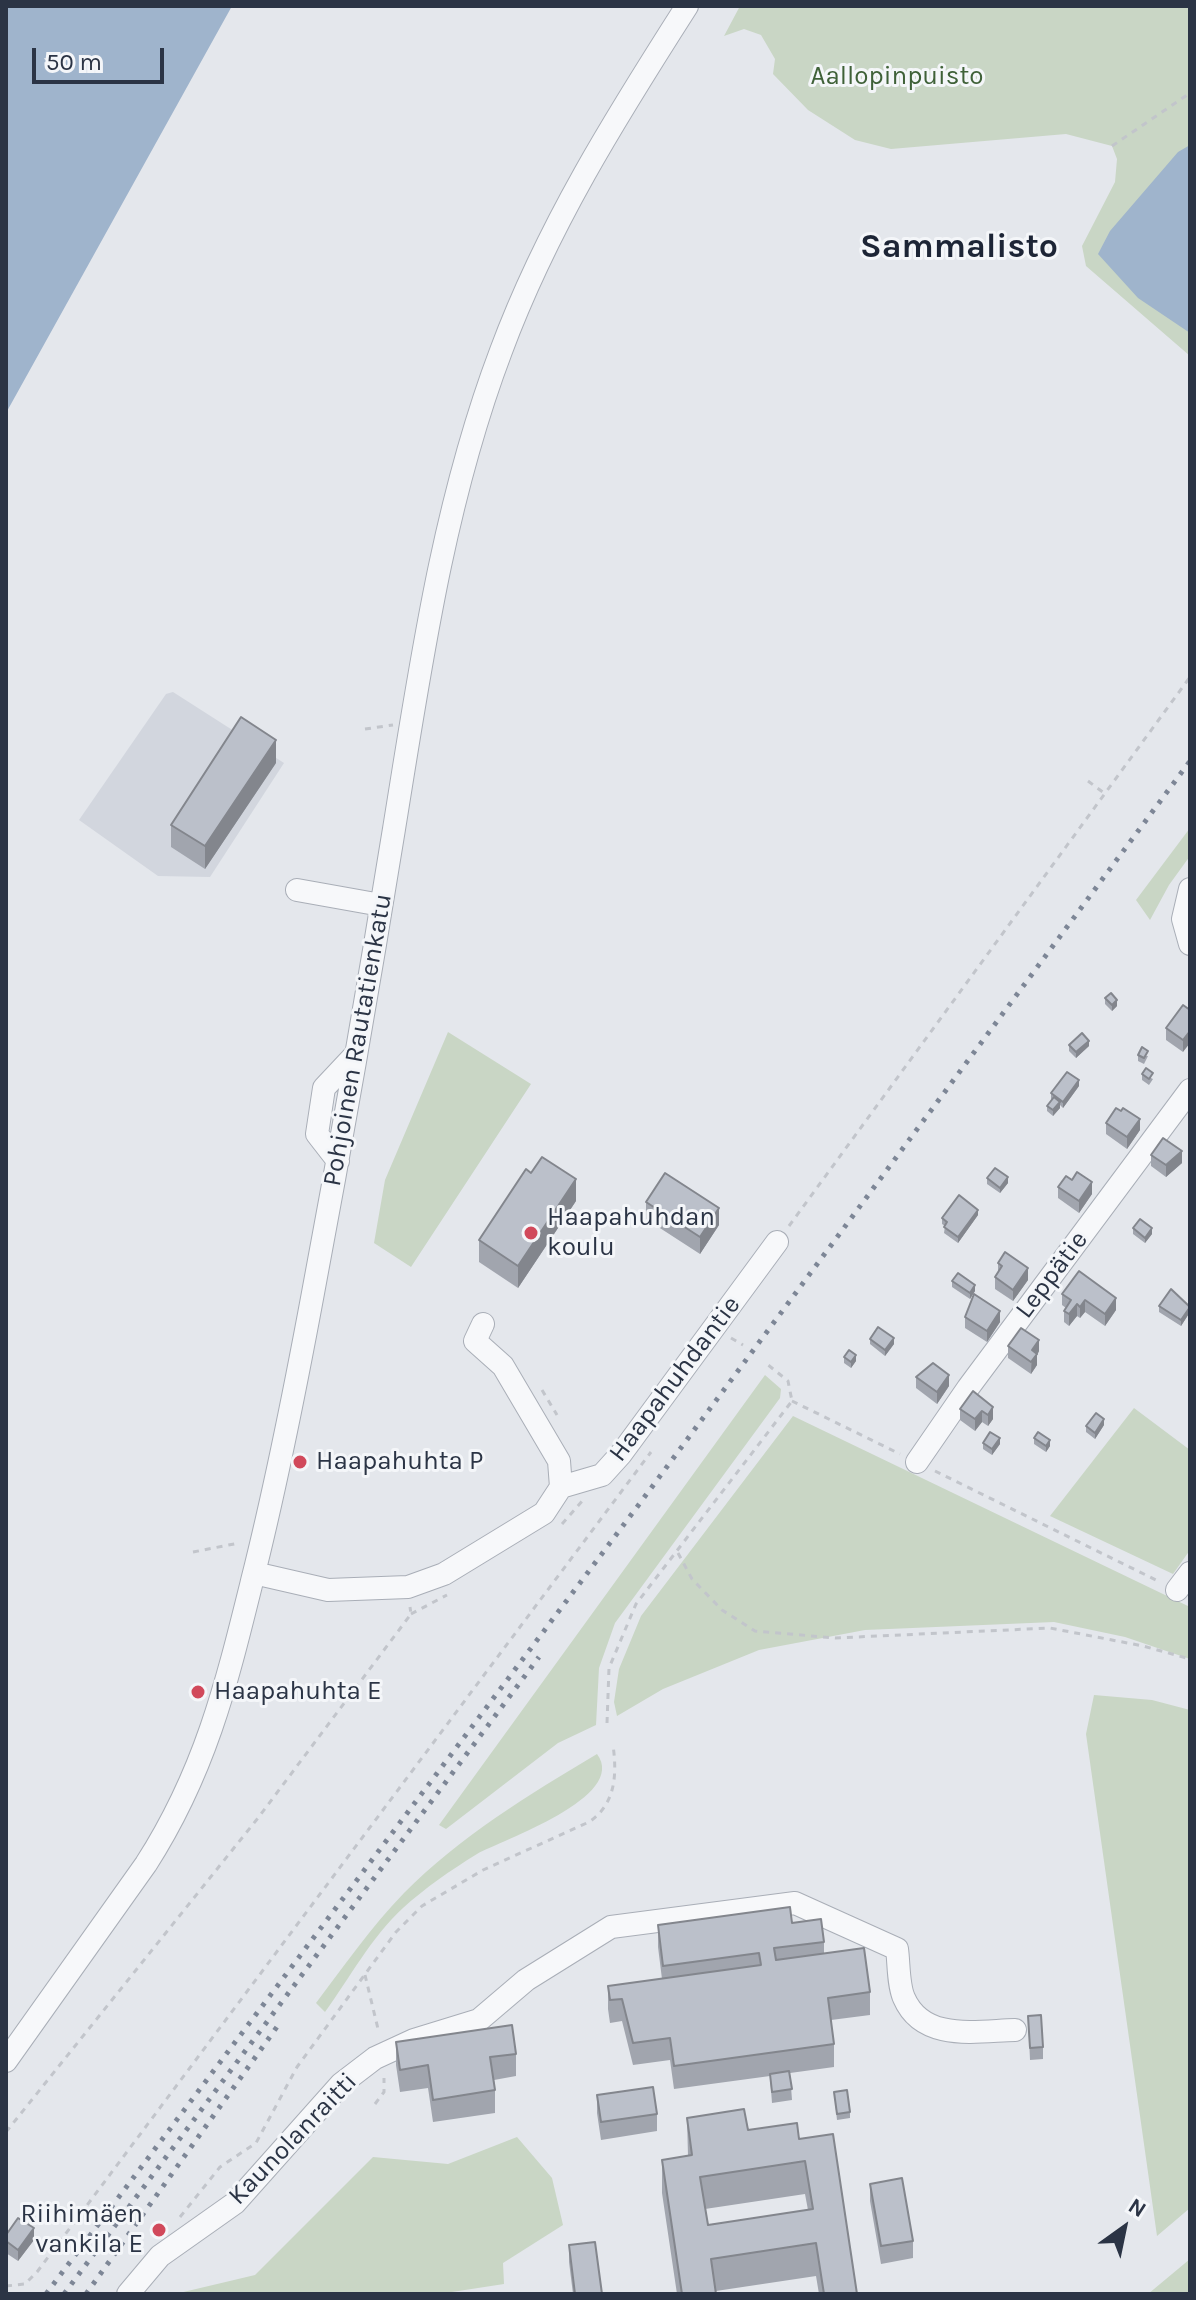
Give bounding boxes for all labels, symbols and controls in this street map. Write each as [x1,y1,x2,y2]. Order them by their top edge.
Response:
scale bar [36,32,168,82]
text: 50 m [46,48,102,76]
park label: Aallopinpuisto [811,61,983,93]
district label: Sammalisto [860,227,1058,267]
street label: Pohjoinen Rautatienkatu [317,891,399,1189]
place label: Haapahuhdan koulu [547,1202,715,1264]
marker: Haapahuhdan koulu [522,1224,540,1242]
street label: Leppätie [1009,1225,1095,1325]
street label: Haapahuhdantie [603,1290,747,1468]
place label: Haapahuhta P [316,1446,483,1478]
marker: Haapahuhta P [291,1453,309,1471]
place label: Haapahuhta E [214,1676,382,1708]
marker: Haapahuhta E [189,1683,207,1701]
street label: Kaunolanraitti [222,2066,364,2212]
north arrow [1084,2188,1164,2268]
text: N [1123,2193,1151,2223]
place label: Riihimäen vankila E [20,2199,143,2260]
marker: Riihimäen vankila E [150,2221,168,2239]

